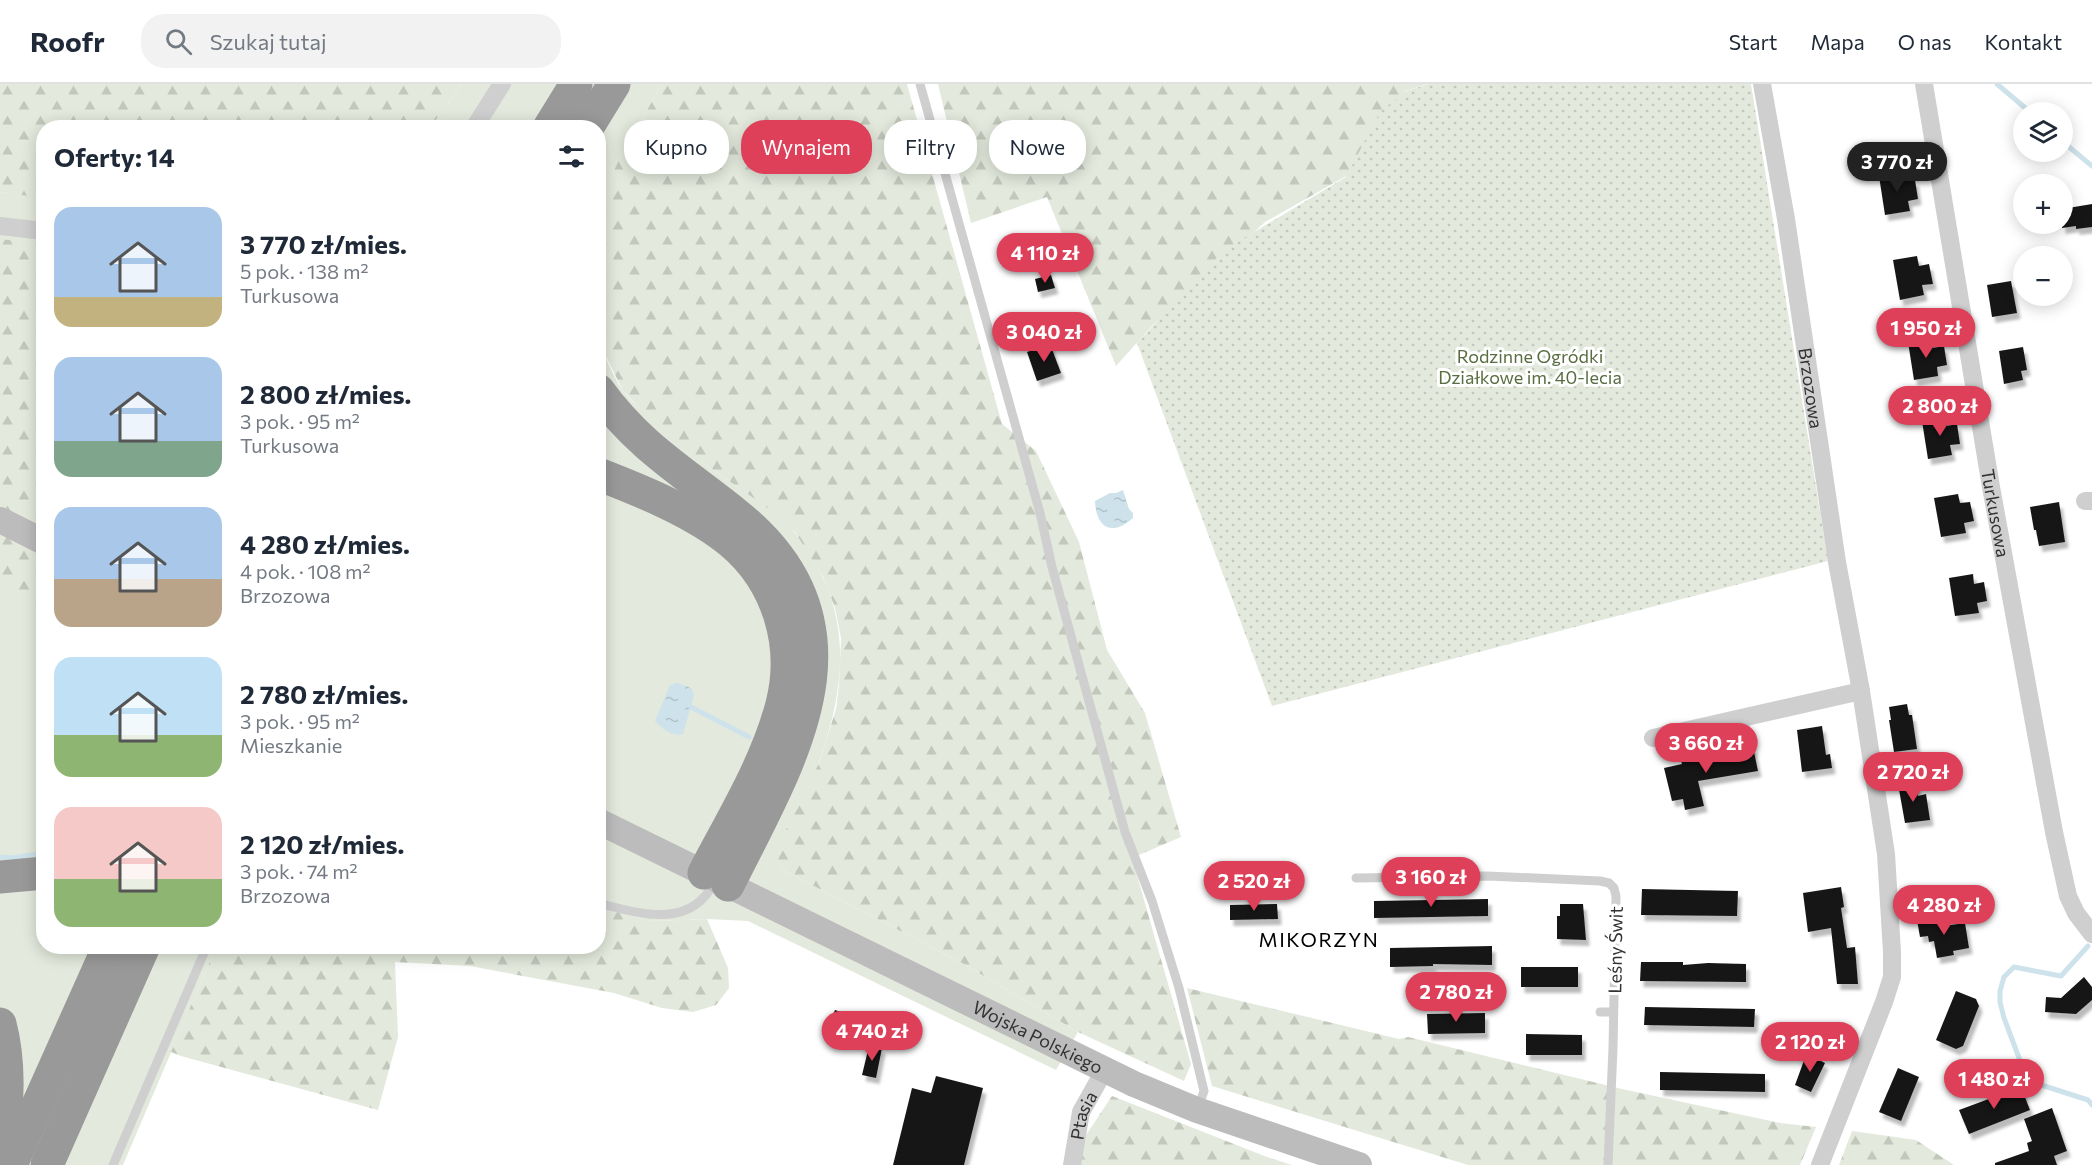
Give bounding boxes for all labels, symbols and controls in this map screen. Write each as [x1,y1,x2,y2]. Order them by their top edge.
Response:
search box [141,14,561,68]
text: Roofr [30,24,105,58]
icon: search [162,25,195,58]
text: Szukaj tutaj [210,28,327,55]
text: Start [1729,29,1777,54]
text: Mapa [1810,29,1865,54]
text: O nas [1898,29,1951,54]
text: Kontakt [1984,29,2062,54]
map controls [2013,102,2073,306]
button: layers [2013,102,2073,162]
chip: Kupno [624,120,729,174]
chip: Wynajem [741,120,872,174]
chip: Filtry [884,120,977,174]
chip: Nowe [989,120,1086,174]
icon: filters [555,140,588,173]
text: Oferty: 14 [54,141,175,172]
pin: 3 770 zł [1835,142,1959,193]
text: 3 770 zł [1861,149,1933,173]
button: + [2013,174,2073,234]
text: 3 770 zł/mies. [240,228,407,259]
icon: home [102,231,174,303]
pin: 4 110 zł [983,233,1107,284]
text: 4 110 zł [1011,240,1079,264]
button: − [2013,246,2073,306]
text: 5 pok. · 138 m² [240,259,368,283]
text: Turkusowa [240,283,339,307]
pin: 1 950 zł [1864,308,1988,359]
pin: 3 040 zł [982,312,1106,363]
text: 1 950 zł [1890,315,1962,339]
text: 3 040 zł [1006,319,1082,343]
park label: Rodzinne Ogródki Działkowe im. 40-lecia [1438,345,1622,388]
street label: Brzozowa [1794,346,1828,430]
text: 2 800 zł/mies. [240,378,411,409]
icon: home [102,381,174,453]
pin: 2 800 zł [1878,386,2002,437]
text: 2 800 zł [1902,393,1978,417]
text: 3 pok. · 95 m² [240,409,360,433]
text: Turkusowa [240,433,339,457]
street label: Turkusowa [1977,467,2015,559]
text: 4 280 zł/mies. [240,528,410,559]
icon: home [102,531,174,603]
text: 4 pok. · 108 m² [240,559,371,583]
text: Brzozowa [240,583,331,607]
text: 2 780 zł/mies. [240,678,408,709]
icon: home [102,681,174,753]
text: 3 pok. · 95 m² [240,709,360,733]
pin: 3 660 zł [1644,723,1768,774]
text: 3 660 zł [1669,730,1743,754]
text: Mieszkanie [240,733,342,757]
pin: 2 720 zł [1851,752,1975,803]
text: 2 720 zł [1877,759,1949,783]
text: 2 120 zł/mies. [240,828,404,859]
icon: home [102,831,174,903]
pin: 3 160 zł [1369,857,1493,908]
text: 3 pok. · 74 m² [240,859,358,883]
pin: 2 520 zł [1192,861,1316,912]
text: 3 160 zł [1395,864,1467,888]
text: 2 520 zł [1218,868,1290,892]
text: Brzozowa [240,883,331,907]
pin: 4 280 zł [1882,885,2006,936]
text: 4 280 zł [1907,892,1981,916]
street label: Leśny Świt [1603,906,1627,994]
district label: MIKORZYN [1259,927,1379,951]
pin: 2 780 zł [1394,972,1518,1023]
text: 2 780 zł [1420,979,1492,1003]
street label: Wojska Polskiego [969,996,1107,1078]
pin: 4 740 zł [810,1011,934,1062]
text: 4 740 zł [836,1018,908,1042]
pin: 2 120 zł [1748,1022,1872,1073]
text: 2 120 zł [1775,1029,1845,1053]
pin: 1 480 zł [1932,1059,2056,1110]
text: 1 480 zł [1958,1066,2030,1090]
street label: Ptasia [1065,1087,1102,1141]

